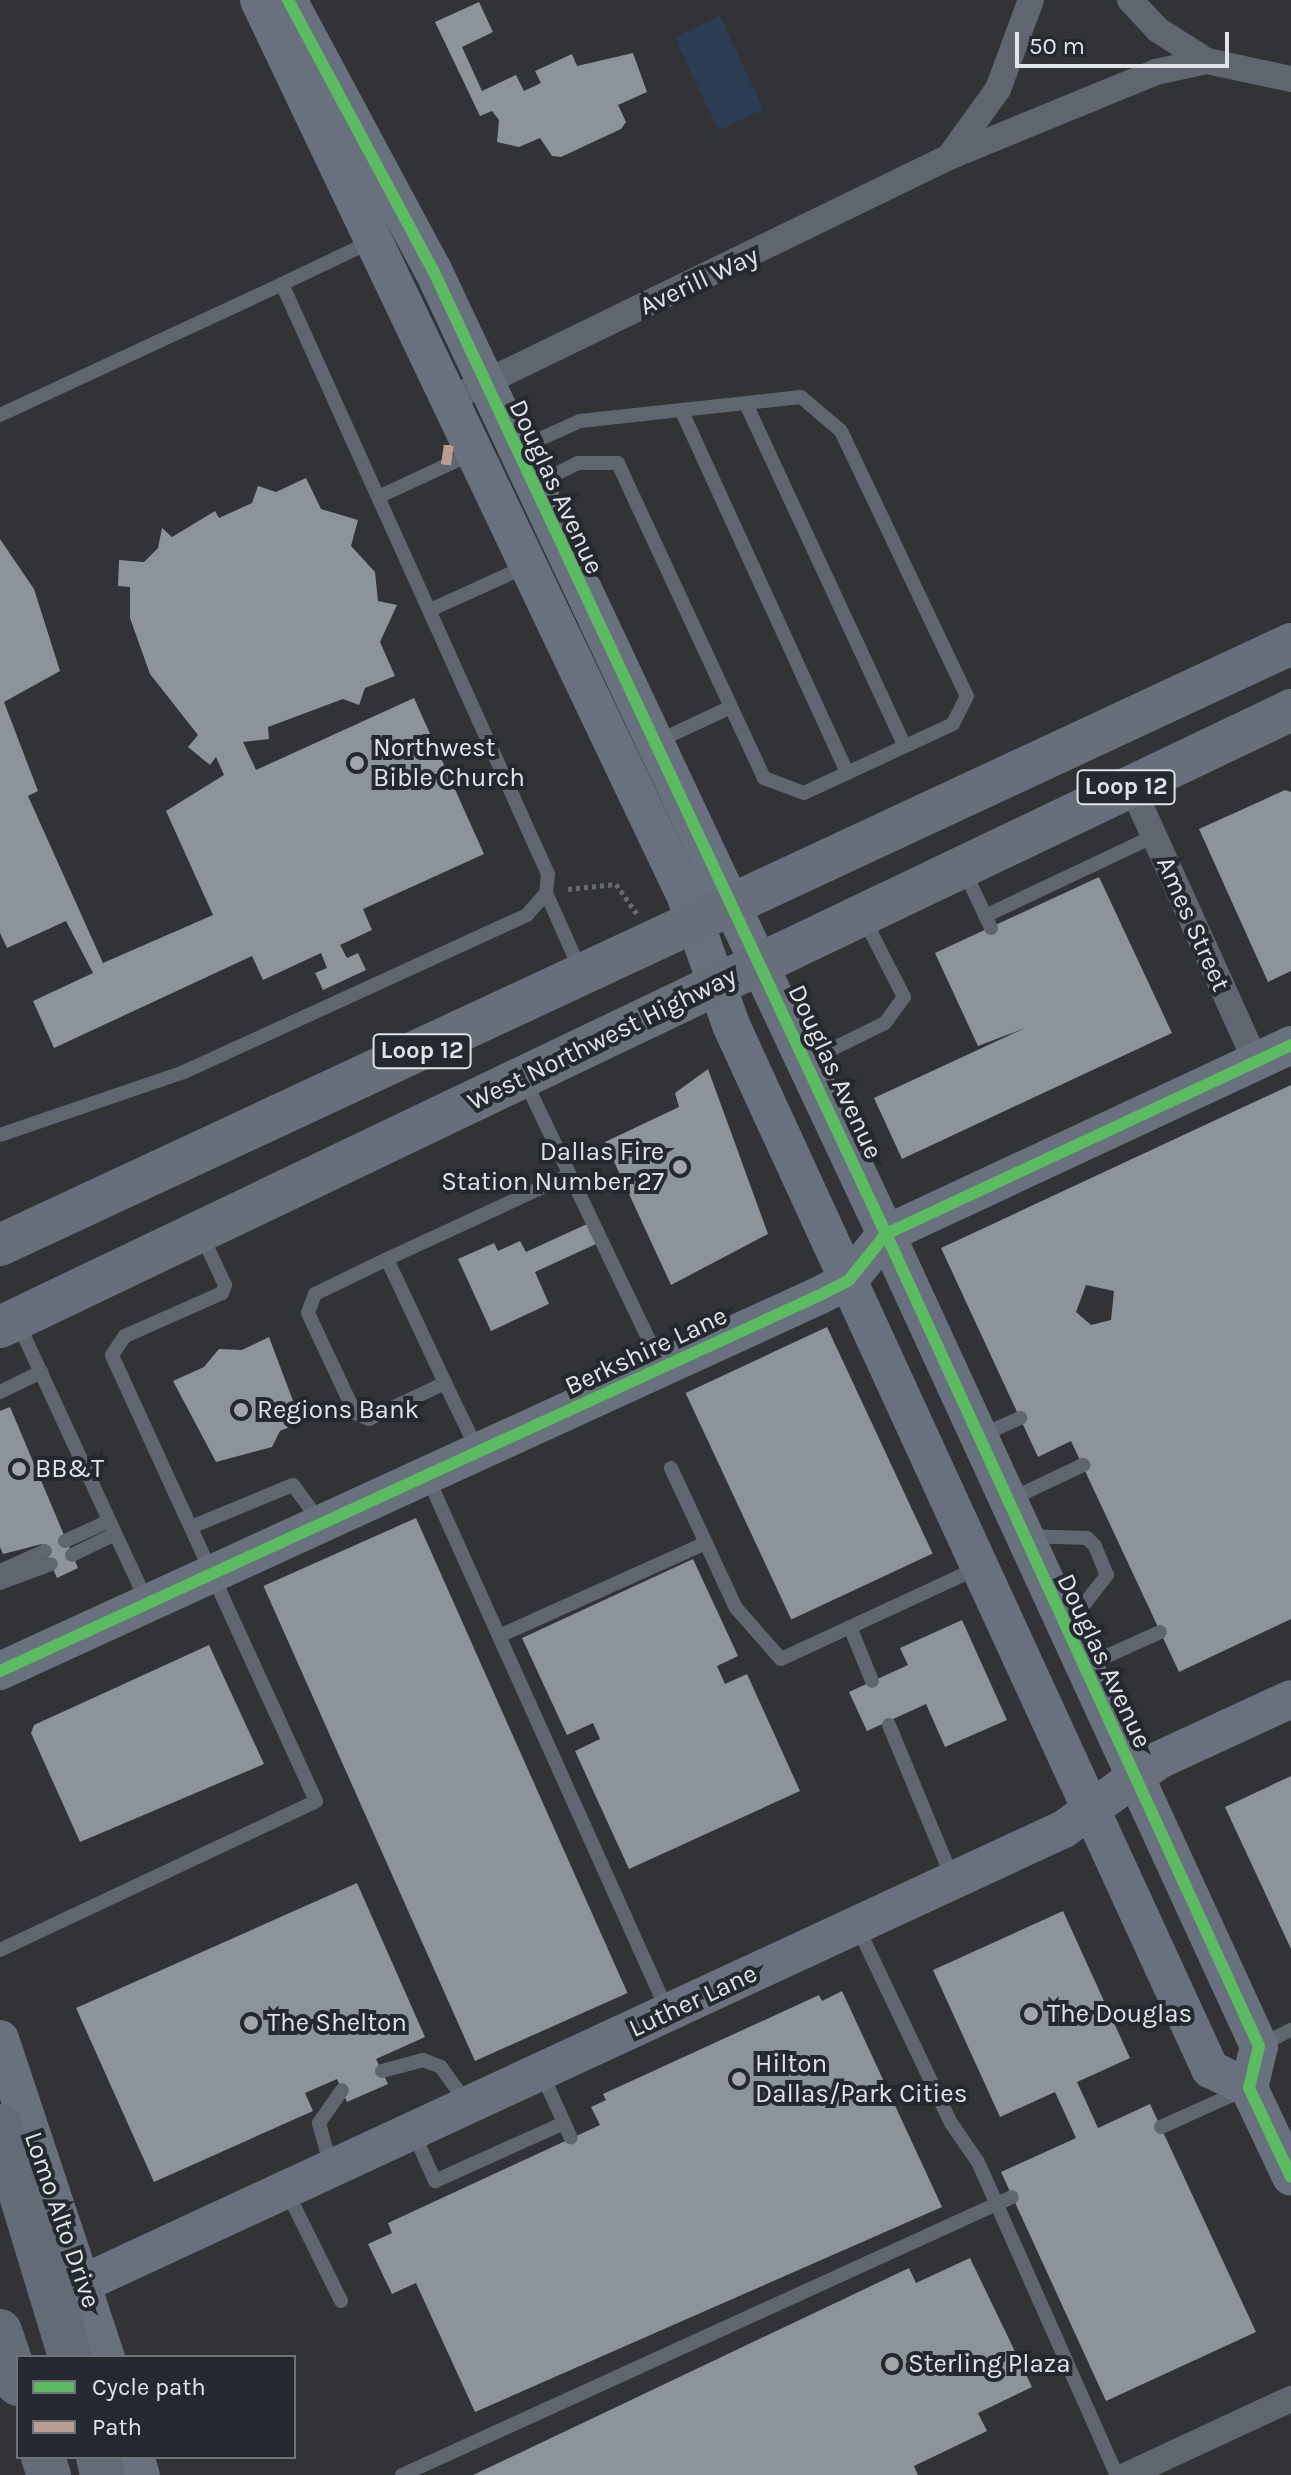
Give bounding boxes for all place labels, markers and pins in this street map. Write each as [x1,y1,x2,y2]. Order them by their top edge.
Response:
place label: Northwest Bible Church [373,732,525,794]
marker: Northwest Bible Church [348,754,366,772]
place label: Dallas Fire Station Number 27 [441,1136,664,1198]
marker: Dallas Fire Station Number 27 [671,1158,689,1176]
place label: Regions Bank [257,1394,419,1426]
marker: Regions Bank [232,1401,250,1419]
place label: BB&T [35,1453,104,1485]
marker: BB&T [10,1460,28,1478]
place label: The Douglas [1047,1998,1192,2030]
marker: The Douglas [1022,2005,1040,2023]
place label: The Shelton [267,2007,407,2039]
marker: The Shelton [242,2014,260,2032]
place label: Hilton Dallas/Park Cities [755,2048,967,2110]
marker: Hilton Dallas/Park Cities [730,2070,748,2088]
place label: Sterling Plaza [908,2348,1070,2380]
marker: Sterling Plaza [883,2355,901,2373]

